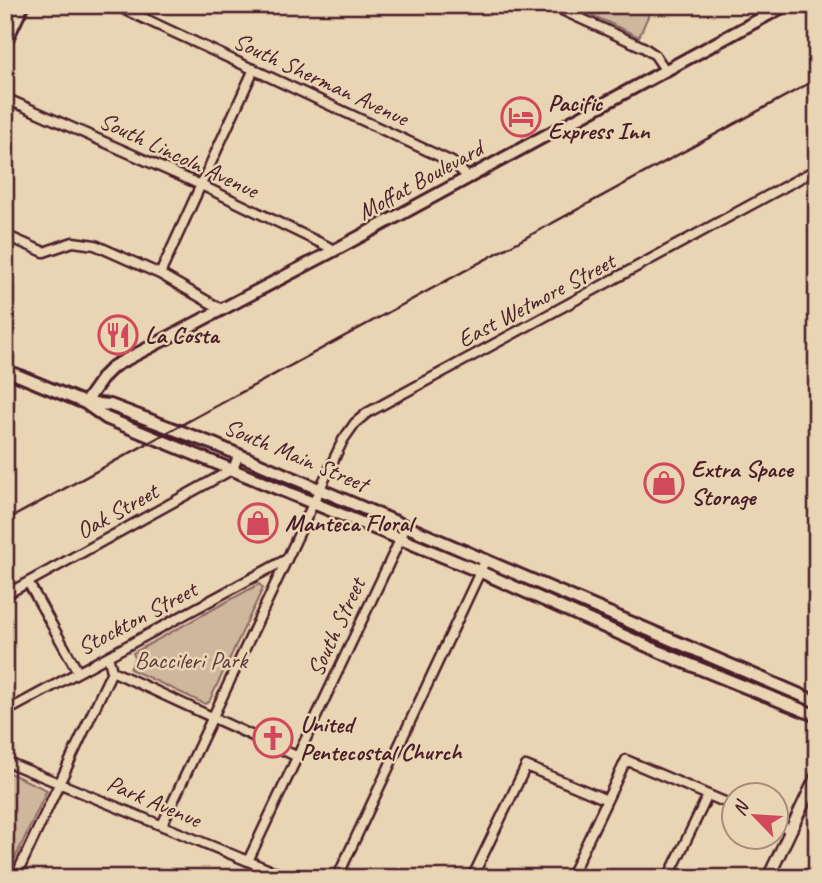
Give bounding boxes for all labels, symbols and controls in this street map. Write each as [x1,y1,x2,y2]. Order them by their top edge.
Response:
street label: South Sherman Avenue [229,25,415,134]
place label: Pacific Express Inn [548,88,650,146]
hotel icon: Pacific Express Inn [500,96,542,138]
street label: South Lincoln Avenue [95,105,265,206]
street label: Moffat Boulevard [352,132,491,227]
street label: East Wetmore Street [452,245,622,354]
restaurant icon: La Costa [97,314,139,356]
place label: La Costa [145,320,221,350]
street label: South Main Street [220,411,375,500]
place label: Extra Space Storage [691,454,795,512]
shop icon: Extra Space Storage [643,462,685,504]
street label: Oak Street [71,475,165,546]
shop icon: Manteca Floral [237,502,279,544]
place label: Manteca Floral [285,508,417,538]
street label: South Street [300,571,373,681]
street label: Stockton Street [72,573,203,662]
park label: Baccileri Park [135,645,249,675]
place label: United Pentecostal Church [300,709,463,767]
church icon: United Pentecostal Church [252,717,294,759]
street label: Park Avenue [103,768,208,835]
north arrow [720,782,790,852]
text: N [727,796,755,820]

